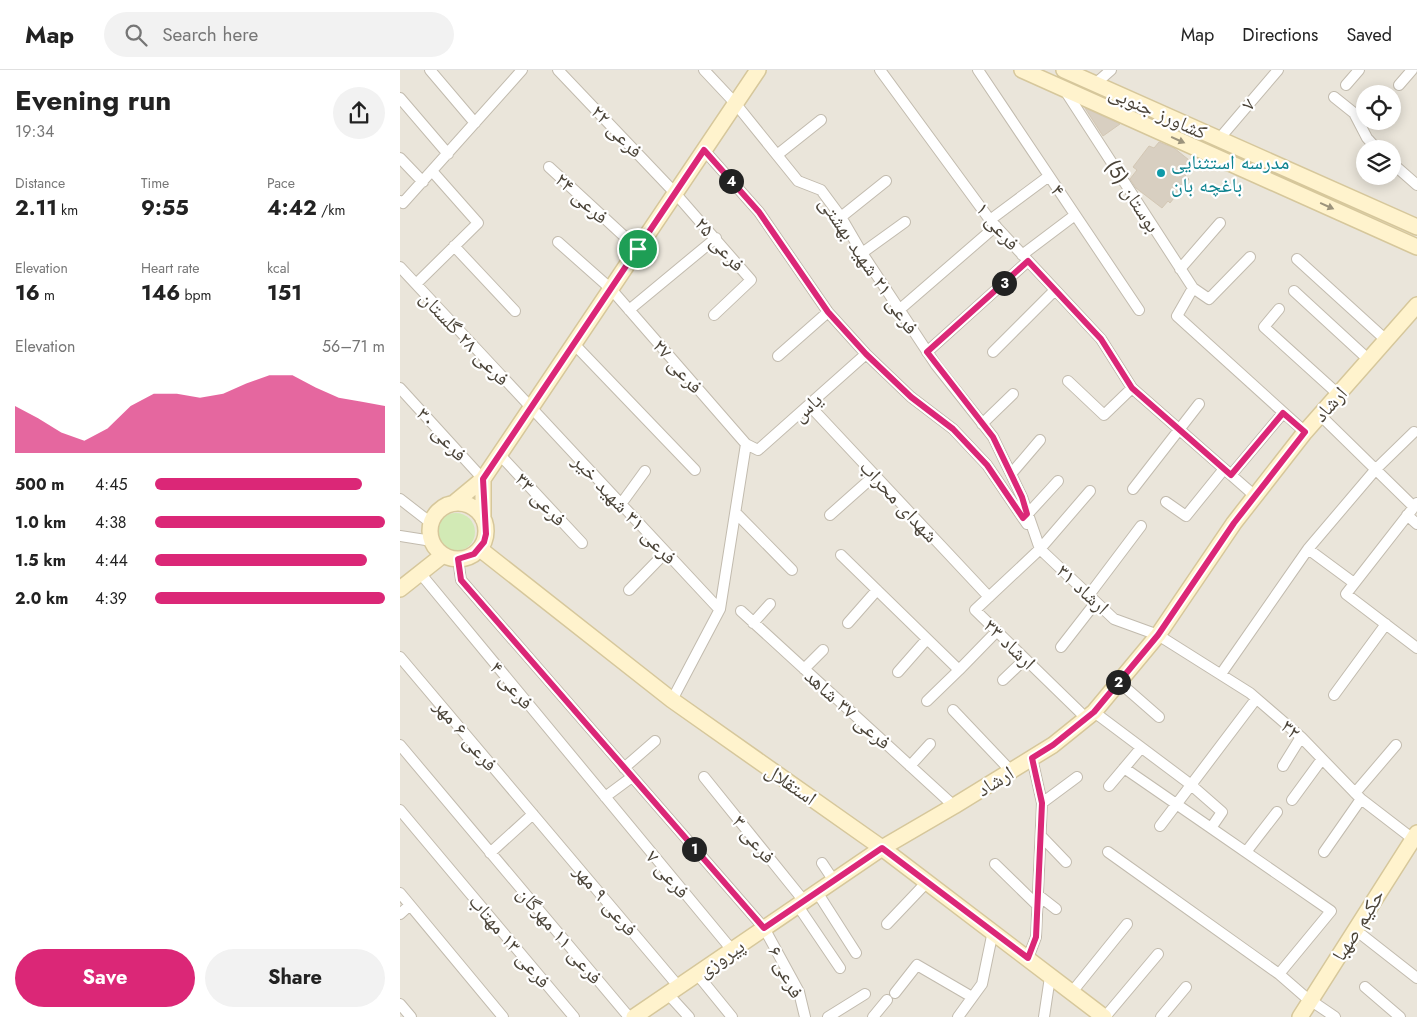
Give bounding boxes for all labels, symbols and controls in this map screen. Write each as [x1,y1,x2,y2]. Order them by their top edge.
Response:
search box [104,12,454,57]
text: Map [25,17,74,52]
icon: search [122,21,150,49]
text: Search here [162,21,258,48]
text: Map [1181,22,1214,48]
text: Directions [1242,22,1318,48]
text: Saved [1346,22,1392,48]
street label: کشاورز جنوبی [1104,78,1211,147]
text: Evening run [15,80,171,121]
map controls [1356,85,1401,185]
button: locate [1356,85,1401,130]
button: share [333,87,385,139]
street label: ۷ [1234,91,1262,117]
street label: فرعی ۲۲ [584,98,649,165]
text: 19:34 [15,120,54,143]
one-way arrow [1171,137,1185,145]
button: layers [1356,140,1401,185]
place label: مدرسه استثنایی باغچه بان [1171,148,1289,200]
street label: بوستان (5) [1098,154,1167,238]
street label: فرعی ۲۴ [548,166,615,231]
marker: مدرسه استثنایی باغچه بان [1155,167,1167,179]
pin: 4 [718,168,744,194]
text: 4 [727,171,736,191]
text: Distance [15,173,65,193]
text: Time [141,173,169,193]
text: Pace [267,173,295,193]
street label: ۴ [1043,178,1072,202]
street label: فرعی ۲۱ شهید بهشتی [812,190,926,340]
text: 2.11 [15,193,57,223]
text: 9:55 [141,193,189,223]
text: 4:42 [267,193,317,223]
street label: فرعی ۱ [969,196,1027,257]
text: km [57,200,78,220]
text: /km [317,200,345,220]
one-way arrow [1320,203,1334,211]
street label: فرعی ۲۵ [688,211,752,278]
pin [617,228,659,270]
icon: arrive [624,235,652,263]
text: Elevation [15,258,68,278]
text: Heart rate [141,258,199,278]
text: kcal [267,258,290,278]
pin: 3 [992,270,1016,296]
text: 3 [1000,273,1009,293]
text: 16 [15,278,40,308]
text: 146 [141,278,180,308]
text: 151 [267,278,302,308]
street label: فرعی ۲۸ گلستان [413,284,516,392]
text: m [40,285,55,305]
text: bpm [180,285,212,305]
street label: فرعی ۲۷ [646,333,710,400]
text: Elevation [15,335,75,358]
text: 56–71 m [322,335,385,358]
street label: ارشاد [1307,380,1354,429]
street label: یاس [786,386,829,429]
street label: فرعی ۳۰ [409,401,474,468]
street label: فرعی ۳۱ شهید خیر [565,447,684,571]
street label: شهدای محراب [853,453,945,549]
street label: فرعی ۳۳ [508,466,573,533]
text: 500 m [15,473,64,496]
text: 4:45 [95,473,127,496]
text: 1.0 km [15,511,66,534]
text: 4:38 [95,511,127,534]
text: 1.5 km [15,549,66,572]
text: 4:44 [95,549,128,572]
street label: ارشاد ۳۱ [1050,557,1116,621]
text: 2.0 km [15,587,68,610]
text: 4:39 [95,587,127,610]
street label: ارشاد ۳۳ [977,612,1042,677]
street label: فرعی ۴ [483,655,541,716]
street label: فرعی ۳۷ شاهد [798,662,898,756]
pin: 2 [1106,670,1130,694]
text: 2 [1114,672,1123,692]
street label: فرعی ۶ مهر [426,692,504,778]
street label: ۳۲ [1274,713,1307,746]
street label: استقلال [759,756,822,813]
street label: ارشاد [971,759,1019,804]
street label: فرعی ۳ [725,809,782,870]
pin: 1 [682,836,706,862]
text: 1 [691,839,698,859]
street label: فرعی ۷ [639,844,697,905]
street label: فرعی ۹ مهر [566,857,644,943]
street label: فرعی ۱۱ مهرگان [510,880,609,991]
street label: حکیم صهبا [1325,883,1392,967]
street label: فرعی ۱۳ مهتاب [462,888,558,995]
street label: پیروزی [692,932,751,985]
street label: فرعی ۶ [760,941,811,1003]
button: Save [15,949,195,1007]
button: Share [205,949,385,1007]

